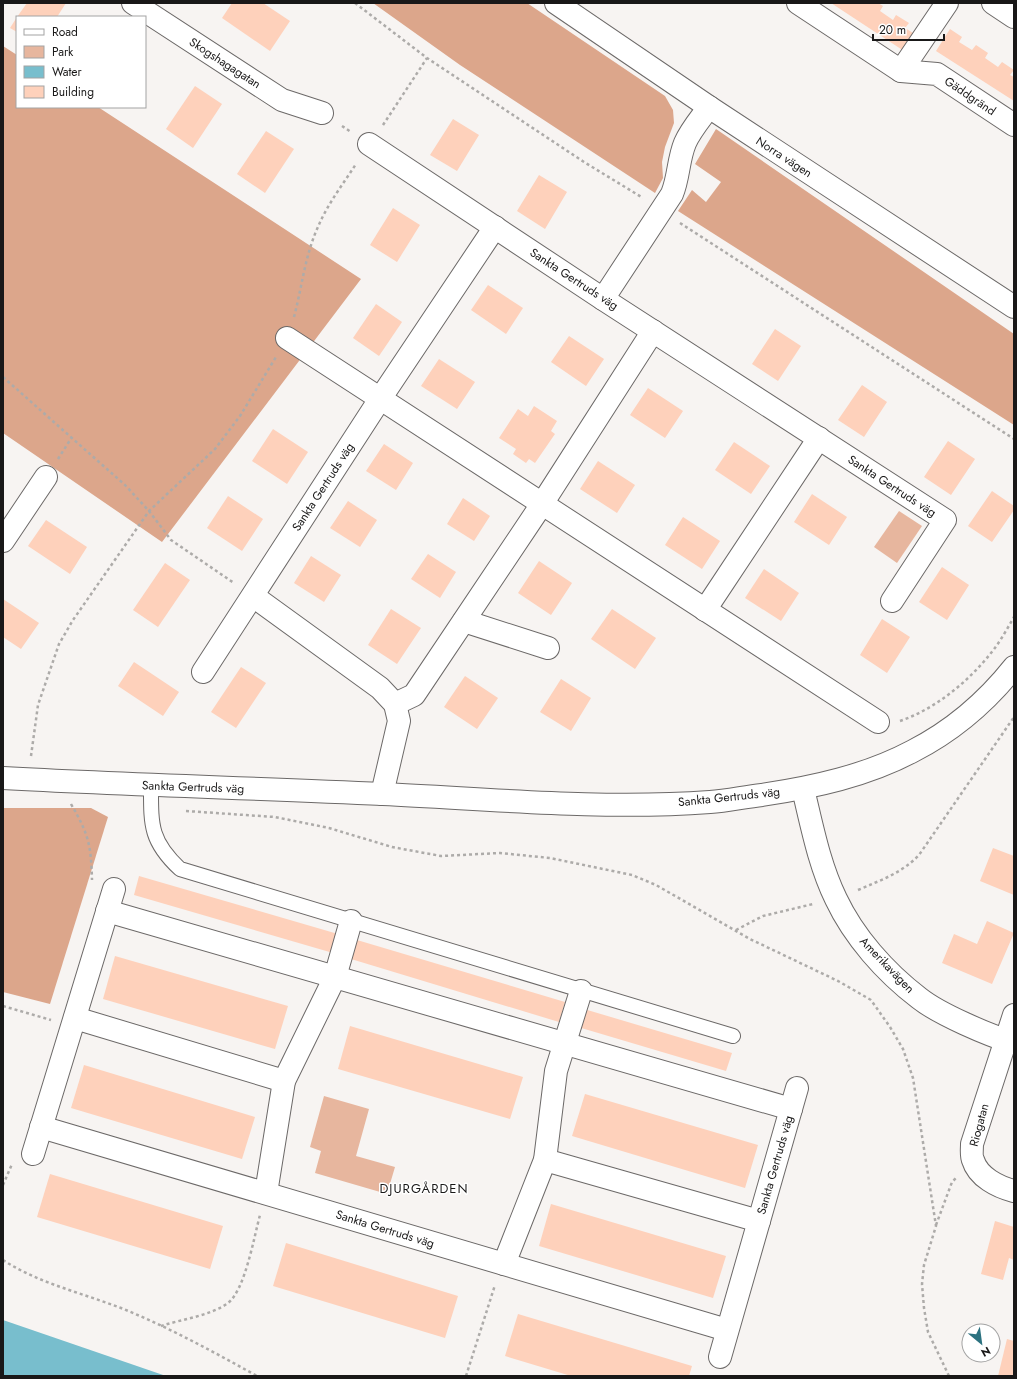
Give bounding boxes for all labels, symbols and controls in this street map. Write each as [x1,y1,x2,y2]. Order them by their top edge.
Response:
legend [16,16,146,108]
scale bar [873,16,944,42]
text: 20 m [879,21,906,39]
text: Road [52,23,78,41]
street label: Skogshagagatan [186,33,264,93]
text: Park [52,43,74,61]
text: Water [52,63,83,81]
street label: Gäddgränd [941,72,999,120]
text: Building [52,83,94,101]
street label: Norra vägen [752,132,816,182]
street label: Sankta Gertruds väg [526,244,622,314]
street label: Sankta Gertruds väg [288,439,358,535]
street label: Sankta Gertruds väg [844,451,940,521]
street label: Sankta Gertruds väg [142,776,244,798]
street label: Sankta Gertruds väg [677,783,781,811]
street label: Amerikavägen [855,933,919,997]
street label: Riogatan [965,1101,993,1149]
street label: Sankta Gertruds väg [752,1113,798,1217]
district label: DJURGÅRDEN [380,1179,469,1198]
street label: Sankta Gertruds väg [333,1205,437,1253]
north arrow [961,1323,1001,1363]
text: N [978,1343,994,1361]

